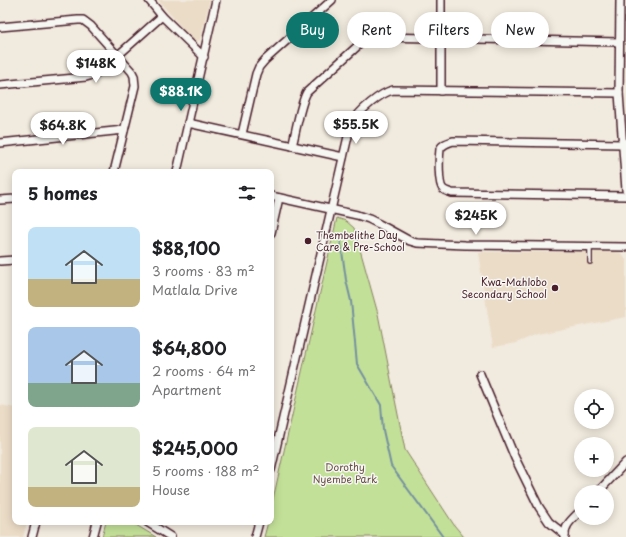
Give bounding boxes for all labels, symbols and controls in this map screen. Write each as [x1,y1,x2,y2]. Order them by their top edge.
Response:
chip: Buy [286,12,339,48]
chip: Rent [347,12,406,48]
chip: Filters [414,12,483,48]
chip: New [491,12,549,48]
pin: $148K [68,50,124,84]
text: $148K [76,53,116,72]
pin: $88.1K [148,78,214,112]
text: $88.1K [159,81,203,100]
pin: $55.5K [323,111,389,145]
pin: $64.8K [30,112,96,146]
text: $55.5K [333,114,379,133]
text: $64.8K [40,115,86,134]
text: 5 homes [28,180,98,206]
icon: filters [236,182,258,204]
pin: $245K [448,202,504,236]
text: $245K [454,205,498,224]
place label: Thembelithe Day Care & Pre-School [316,227,405,254]
text: $88,100 [152,235,221,261]
marker: Thembelithe Day Care & Pre-School [303,236,313,246]
icon: home [60,243,108,291]
text: 3 rooms · 83 m² [152,261,255,280]
place label: Kwa-Mahlobo Secondary School [461,274,547,302]
text: Matlala Drive [152,280,238,299]
marker: Kwa-Mahlobo Secondary School [550,283,560,293]
text: $64,800 [152,335,227,361]
icon: home [60,343,108,391]
text: 2 rooms · 64 m² [152,361,256,380]
text: Apartment [152,380,221,399]
map controls [574,389,614,525]
button: locate [574,389,614,429]
text: $245,000 [152,435,238,461]
button: + [574,437,614,477]
icon: home [60,443,108,491]
park label: Dorothy Nyembe Park [313,459,377,487]
text: 5 rooms · 188 m² [152,461,260,480]
text: House [152,480,190,499]
button: − [574,485,614,525]

